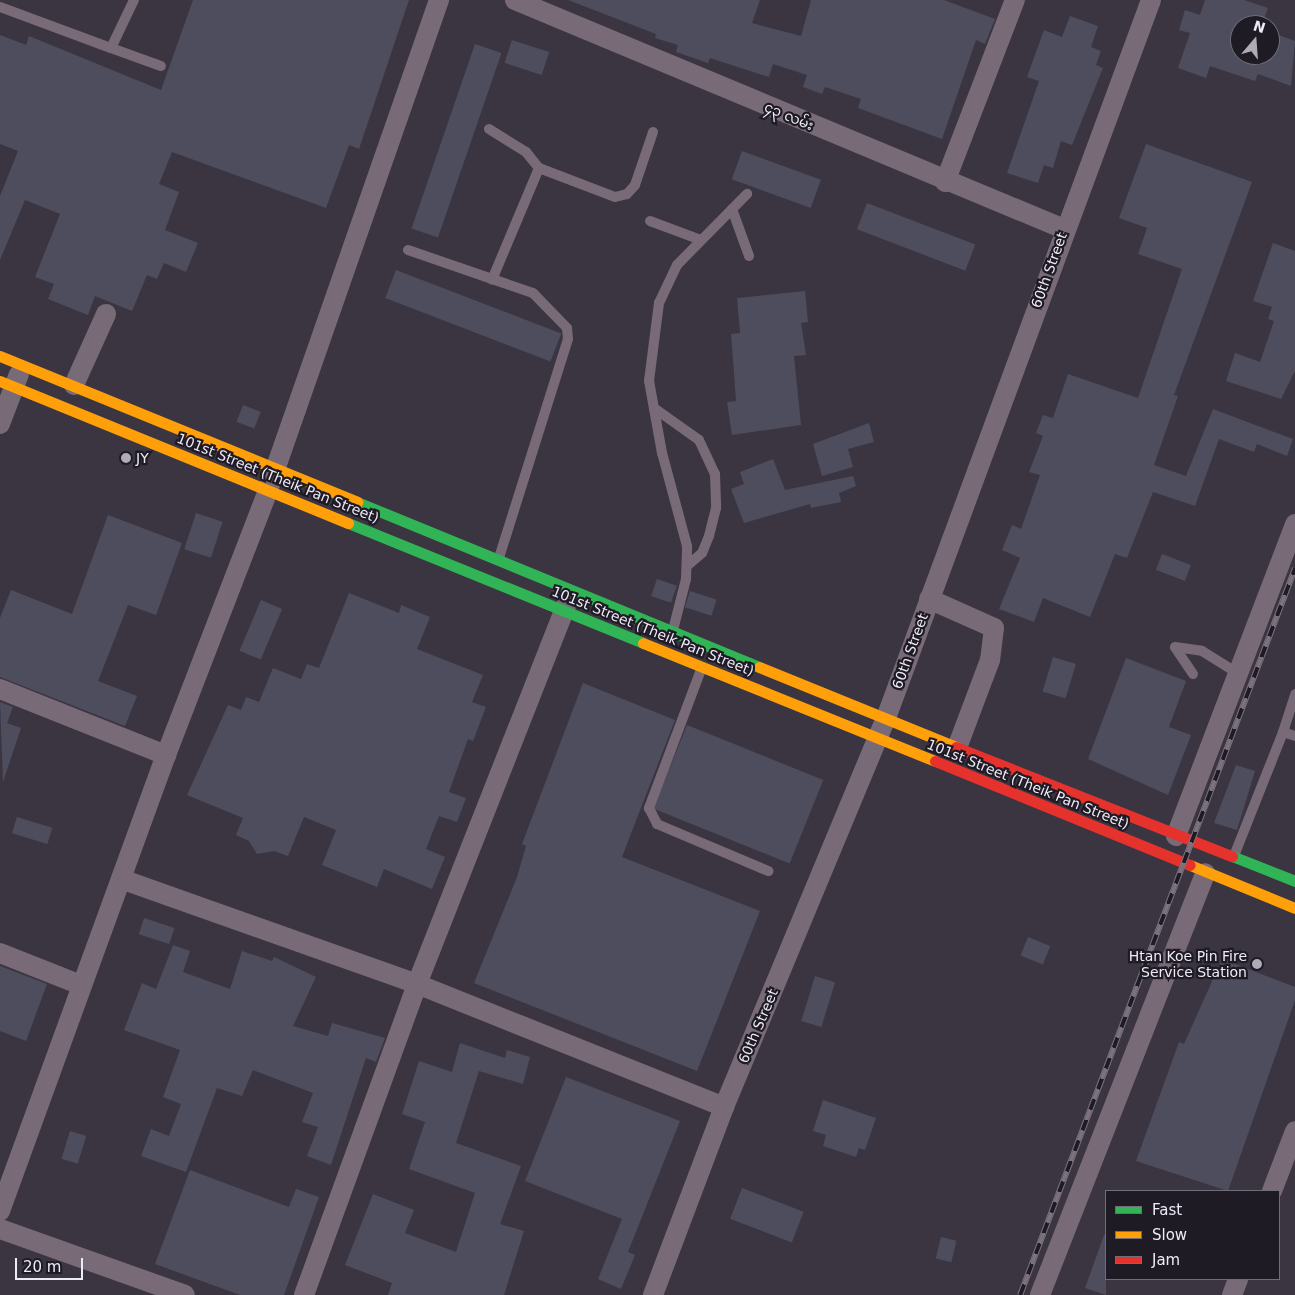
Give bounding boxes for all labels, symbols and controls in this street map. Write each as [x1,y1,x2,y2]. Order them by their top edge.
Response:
north arrow [1230,15,1280,65]
text: N [1251,17,1267,36]
street label: ၄၃ လမ်း [762,98,816,134]
street label: 60th Street [1028,230,1070,310]
street label: 101st Street (Theik Pan Street) [174,430,382,526]
place label: JY [136,450,149,466]
marker: JY [120,452,132,464]
street label: 101st Street (Theik Pan Street) [549,583,757,679]
street label: 60th Street [889,611,931,691]
street label: 101st Street (Theik Pan Street) [924,736,1132,832]
place label: Htan Koe Pin Fire Service Station [1129,948,1247,980]
marker: Htan Koe Pin Fire Service Station [1251,958,1263,970]
street label: 60th Street [735,986,781,1066]
legend [1105,1190,1280,1280]
text: Fast [1152,1201,1182,1219]
text: Slow [1152,1226,1187,1244]
scale bar [18,1248,85,1280]
text: Jam [1152,1251,1180,1269]
text: 20 m [23,1258,61,1276]

